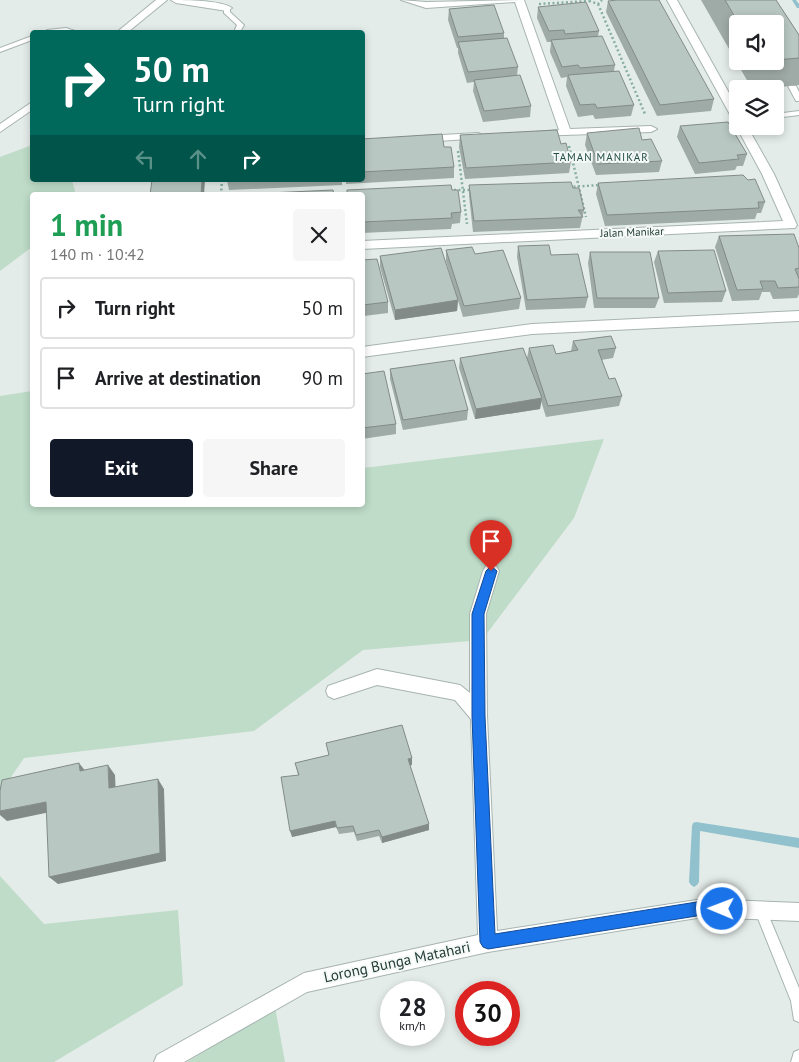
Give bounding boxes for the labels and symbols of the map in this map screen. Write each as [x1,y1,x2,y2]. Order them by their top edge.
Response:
district label: TAMAN MANIKAR [553,150,649,164]
street label: Jalan Manikar [599,224,664,240]
pin [470,520,512,571]
position arrow [695,882,747,934]
street label: Lorong Bunga Matahari [322,937,472,986]
speed limit sign: 30 [455,981,520,1046]

